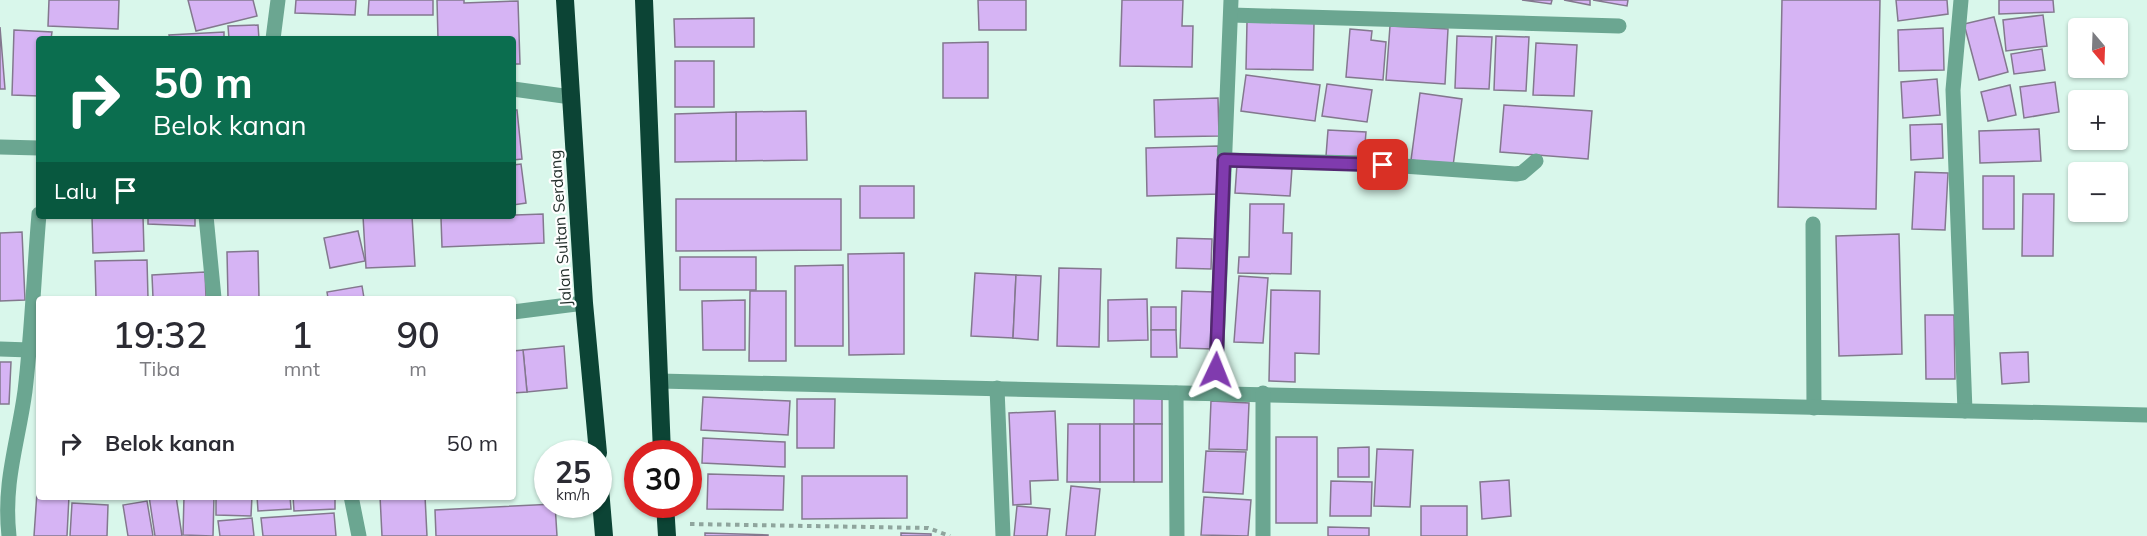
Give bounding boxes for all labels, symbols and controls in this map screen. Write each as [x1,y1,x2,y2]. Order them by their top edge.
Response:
north arrow [2068,18,2128,78]
map controls [2068,18,2128,222]
text: 50 m [153,56,253,109]
icon: right [54,60,132,138]
button: + [2068,90,2128,150]
text: Belok kanan [153,108,307,142]
pin [1357,139,1408,190]
icon: arrive [1366,148,1399,181]
street label: Jalan Sultan Serdang [545,149,575,307]
button: − [2068,162,2128,222]
icon: arrive [109,174,142,207]
text: Lalu [54,177,97,205]
text: 19:32 [112,312,207,357]
text: 1 [291,312,313,357]
text: 90 [396,312,440,357]
position arrow [1184,338,1248,402]
text: Tiba [139,356,180,381]
text: mnt [284,356,320,381]
text: m [409,356,427,381]
icon: right [54,427,87,460]
text: Belok kanan [105,429,235,457]
text: 50 m [447,429,498,457]
speed limit sign: 30 [624,440,702,518]
text: 25 [555,453,591,491]
text: km/h [556,485,590,504]

